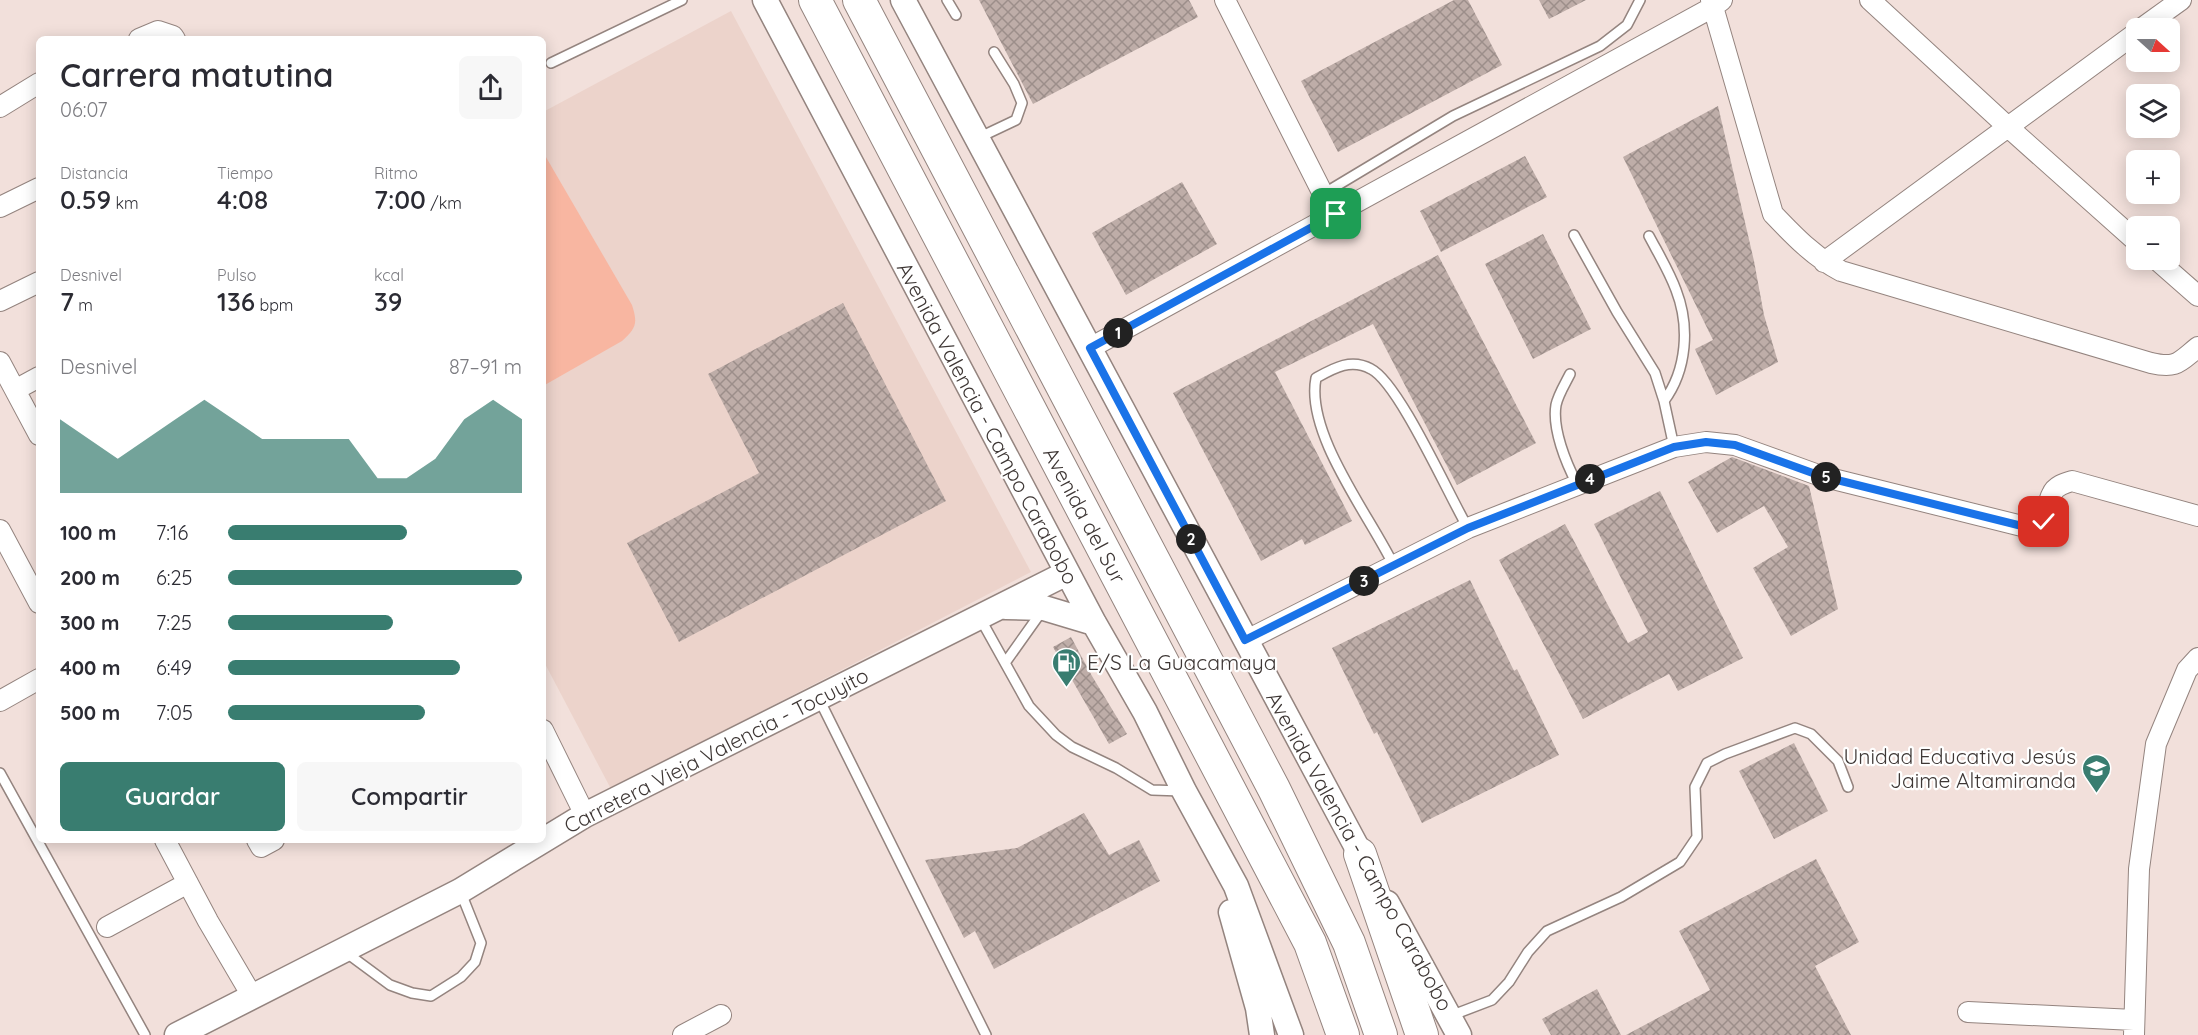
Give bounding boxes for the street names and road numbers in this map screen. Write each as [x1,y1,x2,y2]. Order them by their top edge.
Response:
street label: Avenida Valencia - Campo Carabobo [892,258,1084,588]
street label: Avenida del Sur [1038,442,1132,588]
street label: Carretera Vieja Valencia - Tocuyito [559,662,873,838]
street label: Avenida Valencia - Campo Carabobo [1261,687,1459,1015]

